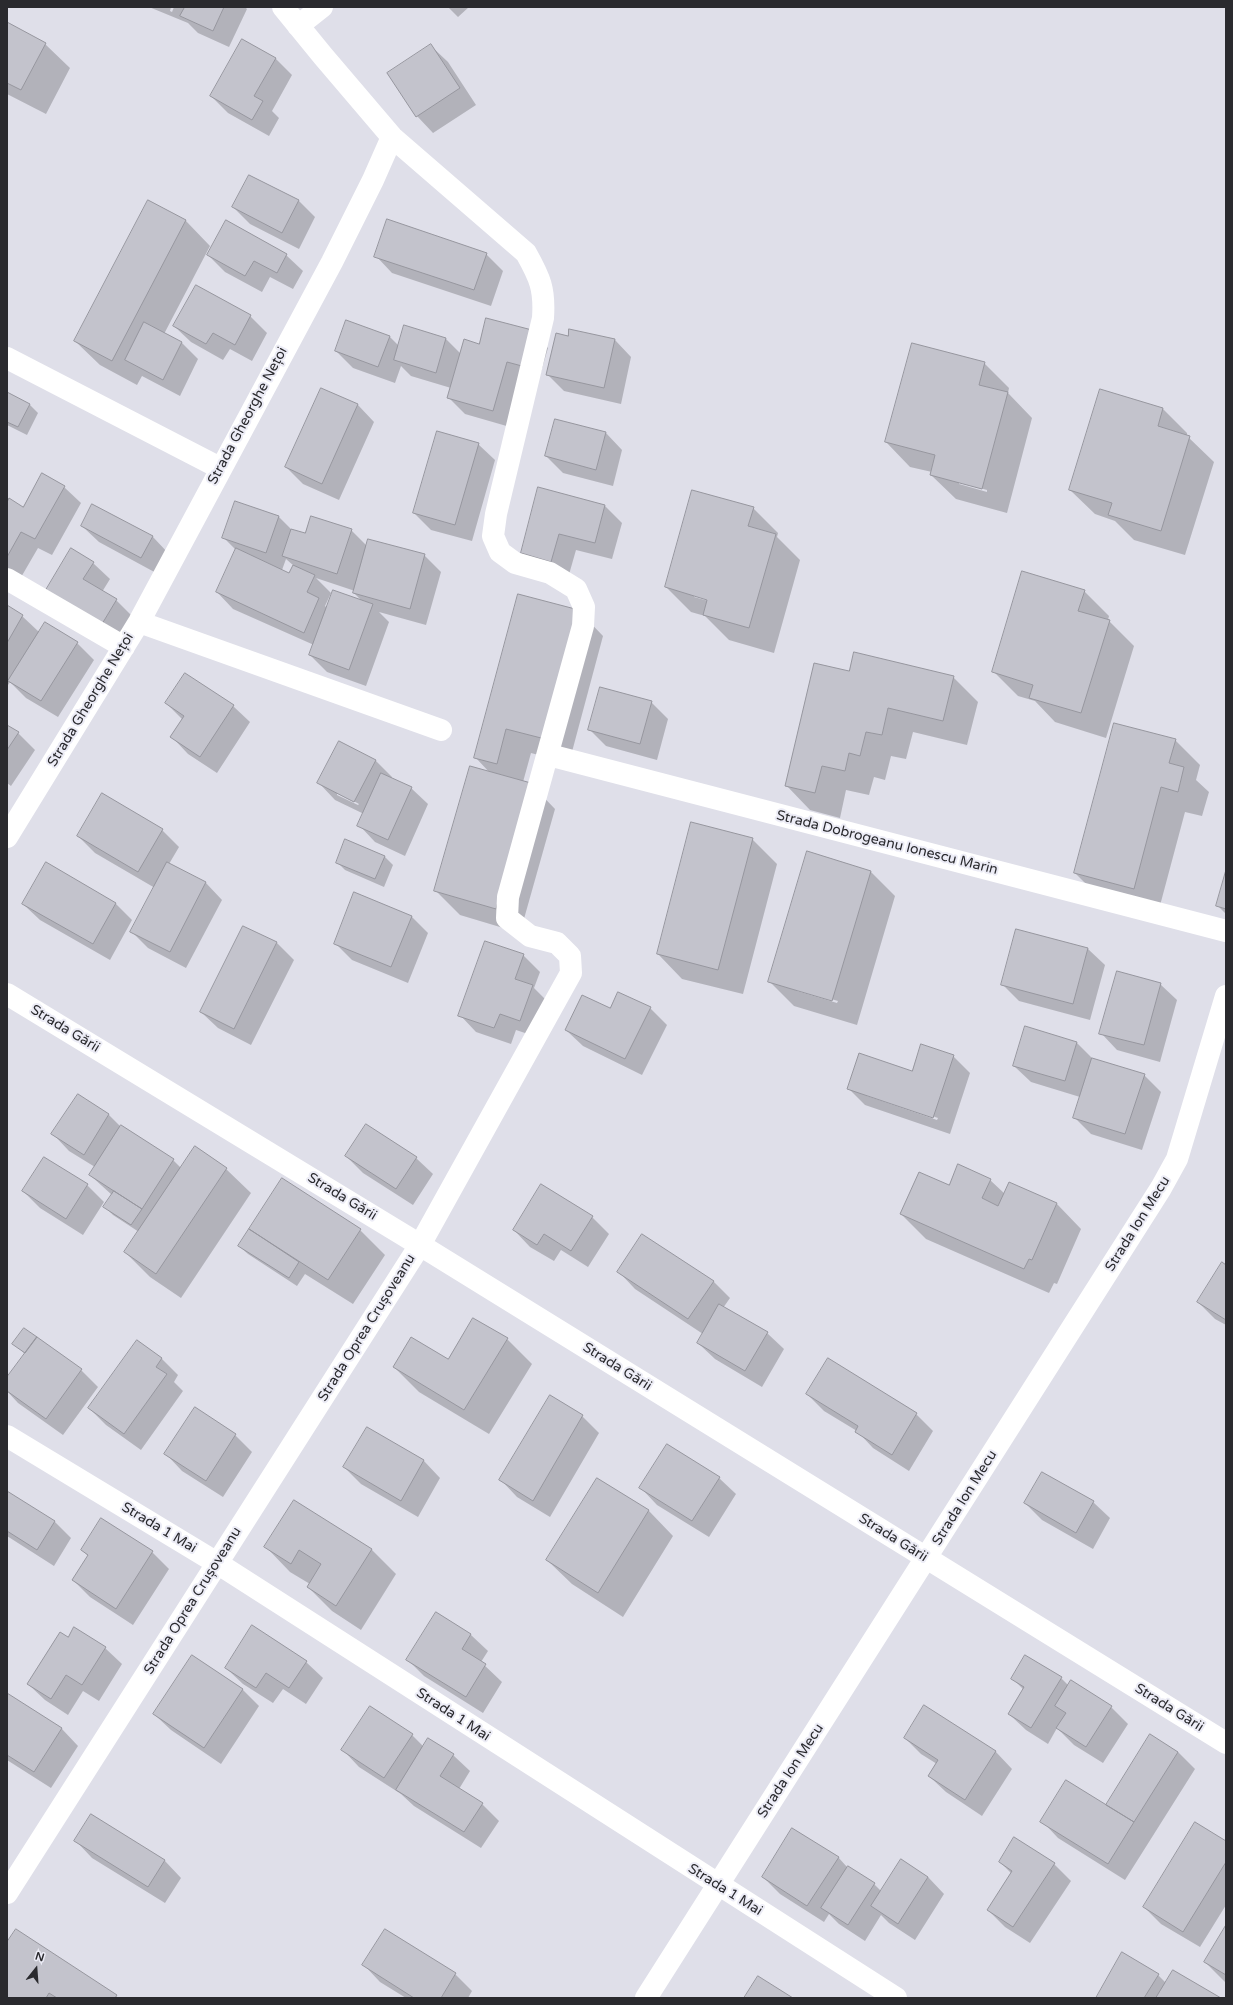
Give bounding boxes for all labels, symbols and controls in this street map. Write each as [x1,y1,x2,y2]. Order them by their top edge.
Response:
street label: Strada Gheorghe Nețoi [205,344,291,488]
street label: Strada Gheorghe Nețoi [44,630,138,770]
street label: Strada Dobrogeanu Ionescu Marin [775,807,999,879]
street label: Strada Gării [27,1002,103,1056]
street label: Strada Gării [304,1170,380,1224]
street label: Strada Ion Mecu [1102,1173,1174,1275]
street label: Strada Oprea Crușoveanu [315,1251,419,1405]
street label: Strada Gării [579,1339,655,1395]
street label: Strada Ion Mecu [929,1447,1001,1549]
street label: Strada 1 Mai [118,1499,200,1557]
street label: Strada Gării [855,1510,931,1566]
street label: Strada Oprea Crușoveanu [141,1524,245,1678]
street label: Strada Gării [1131,1680,1207,1736]
street label: Strada 1 Mai [413,1685,493,1745]
street label: Strada Ion Mecu [754,1721,828,1821]
street label: Strada 1 Mai [685,1860,765,1920]
north arrow [16,1949,56,1989]
text: N [34,1950,46,1965]

